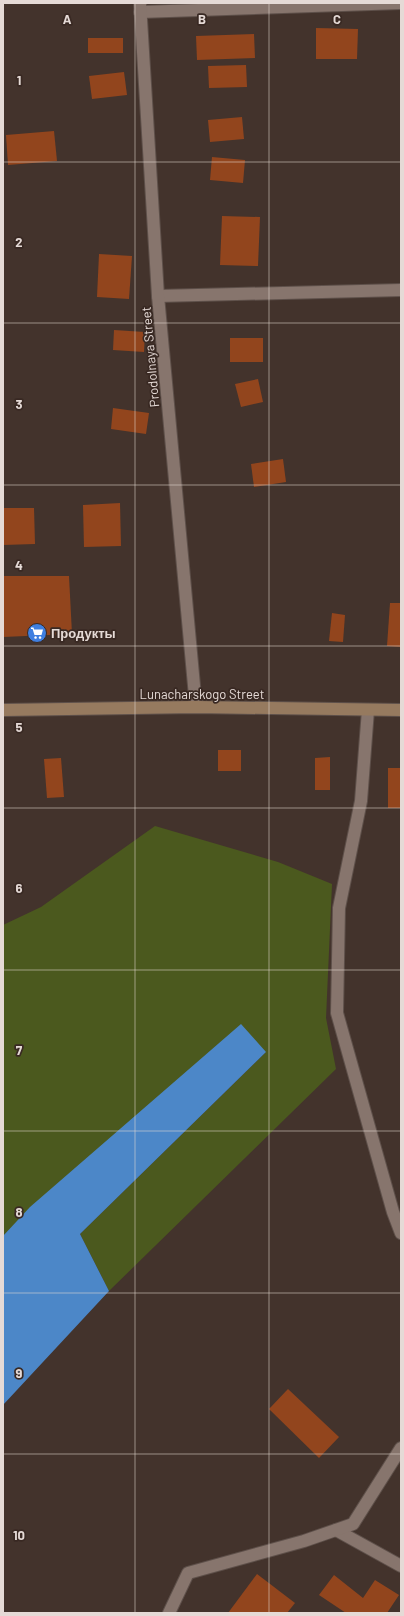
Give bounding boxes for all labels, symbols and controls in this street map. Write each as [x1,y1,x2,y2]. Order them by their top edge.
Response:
text: A [63,11,72,27]
text: B [198,11,206,27]
text: C [333,11,341,27]
text: 1 [17,72,21,88]
text: 2 [15,234,23,250]
street label: Prodolnaya Street [138,306,162,408]
text: 3 [15,396,23,412]
text: 4 [15,557,23,573]
supermarket icon: Продукты [26,622,48,644]
place label: Продукты [51,625,116,641]
street label: Lunacharskogo Street [140,686,264,702]
text: 5 [15,719,23,735]
text: 6 [16,880,23,896]
text: 7 [16,1042,23,1058]
text: 8 [15,1204,23,1220]
text: 9 [16,1365,23,1381]
text: 10 [13,1527,25,1543]

